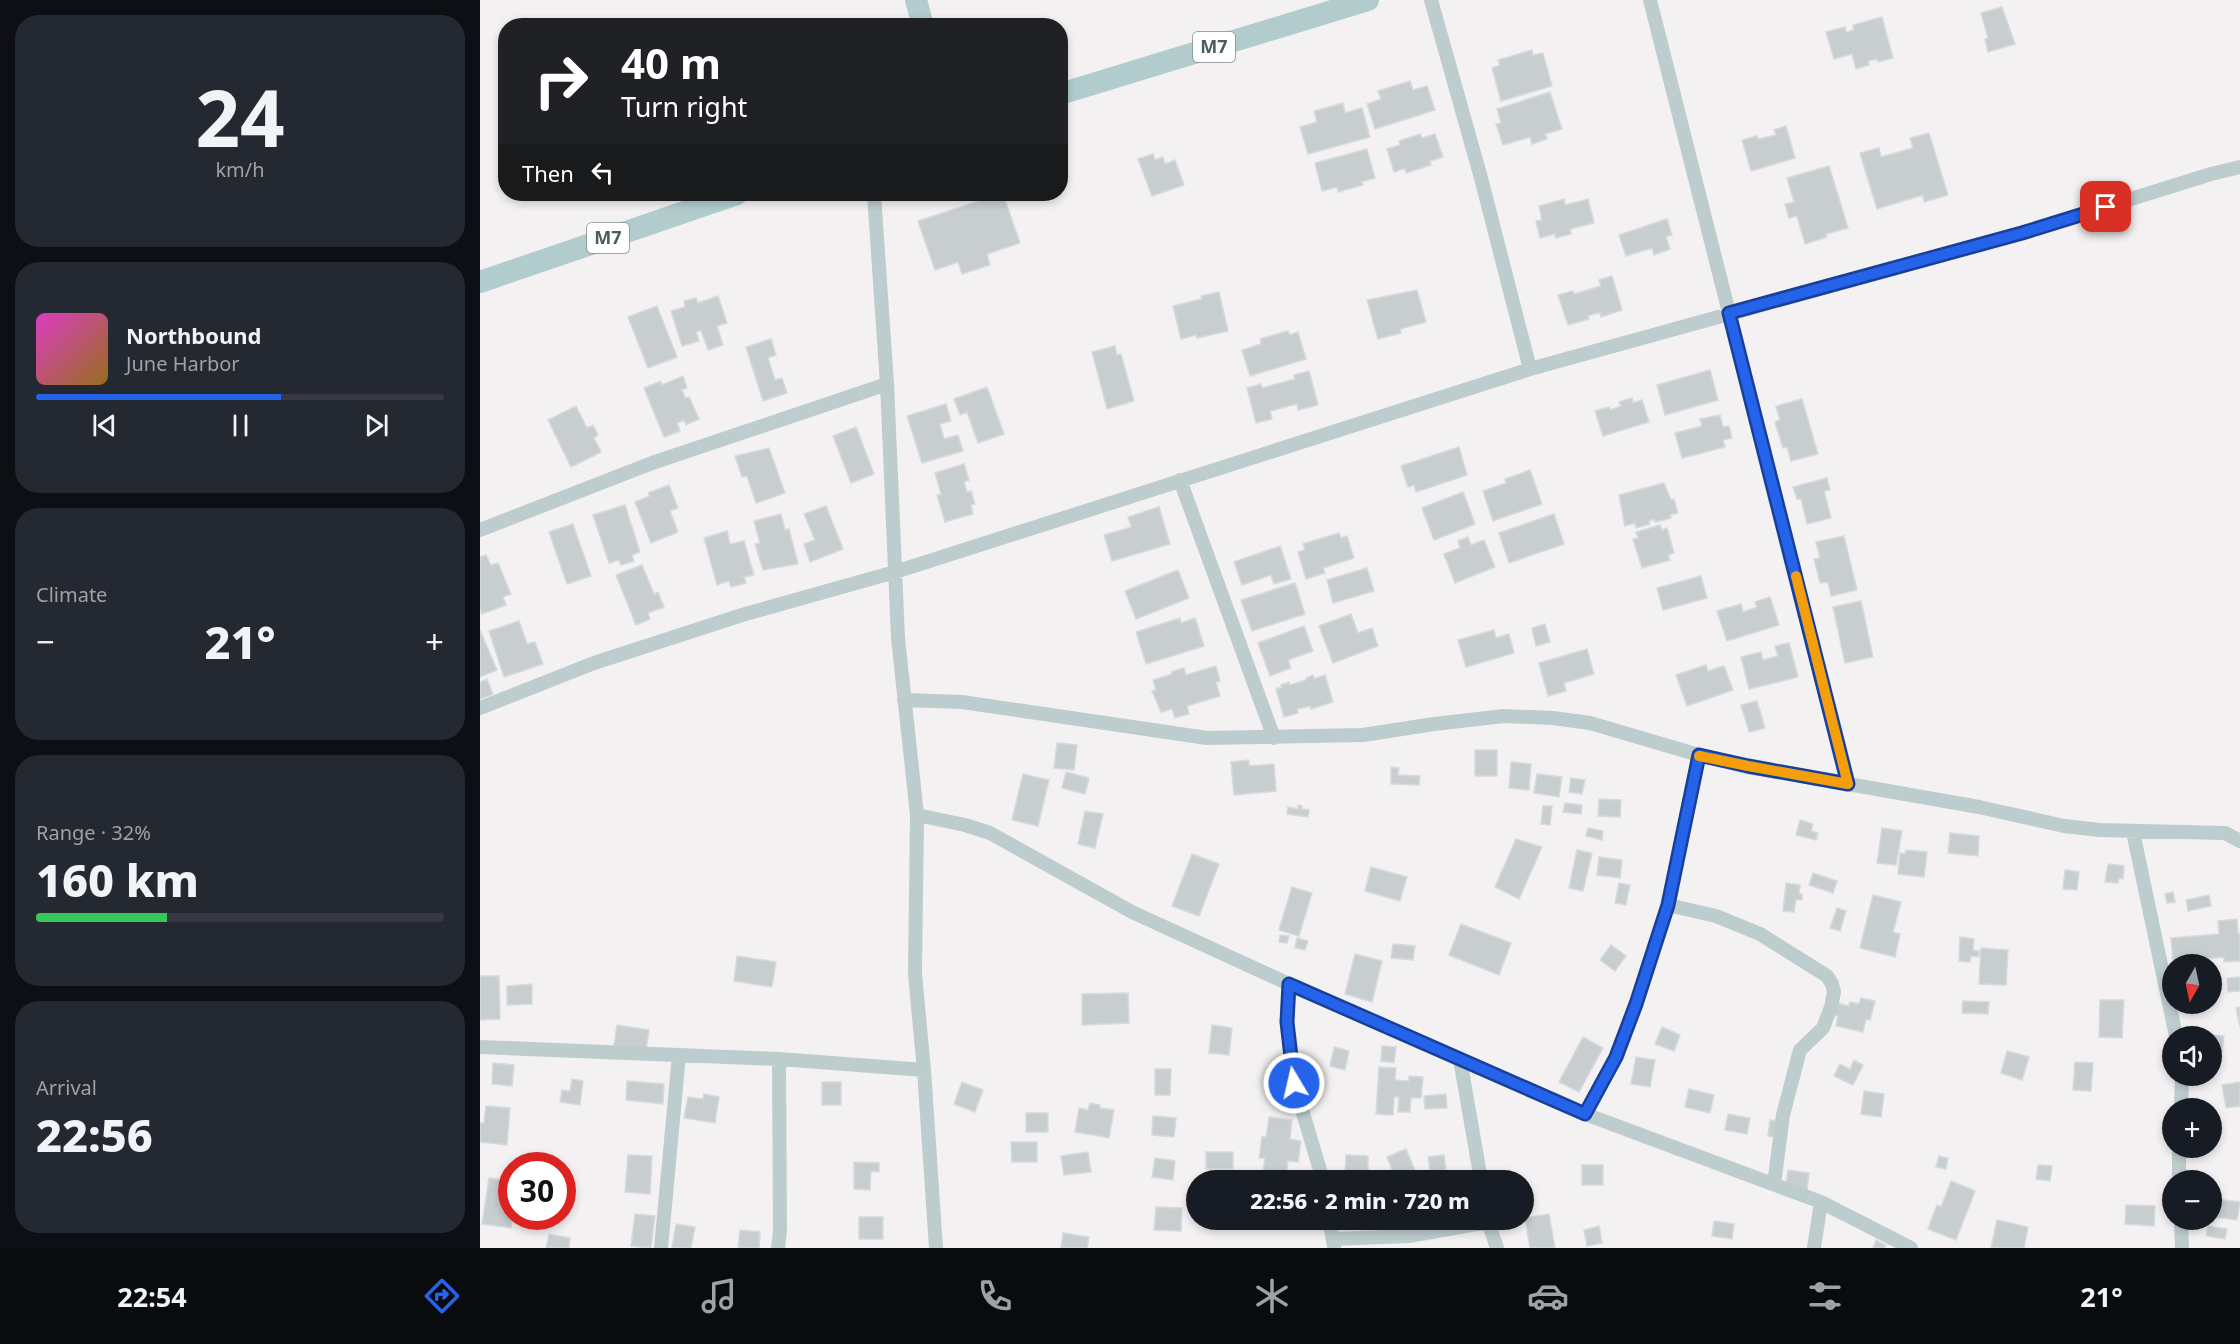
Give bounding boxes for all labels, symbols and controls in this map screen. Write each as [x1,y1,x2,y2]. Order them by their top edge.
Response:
road number: M7 [1193,32,1235,62]
text: 40 m [621,34,721,91]
icon: right [522,42,600,120]
text: 24 [195,64,285,170]
text: Turn right [621,88,747,125]
text: km/h [215,156,265,183]
icon: left [586,156,619,189]
text: Then [522,158,574,188]
pin [2080,181,2131,232]
icon: arrive [2089,190,2122,223]
road number: M7 [587,223,629,253]
text: Northbound [126,320,261,350]
text: June Harbor [126,350,240,377]
icon: previous [88,409,121,442]
icon: pause [224,409,257,442]
icon: next [360,409,393,442]
text: Climate [36,581,107,608]
text: 21° [204,611,276,672]
text: − [36,619,55,664]
text: + [425,619,444,664]
text: Range · 32% [36,819,151,846]
text: 160 km [36,849,199,910]
north arrow [2162,954,2222,1014]
map controls [2162,954,2222,1230]
button: sound [2162,1026,2222,1086]
position arrow [1262,1051,1326,1115]
text: Arrival [36,1074,97,1101]
button: + [2162,1098,2222,1158]
text: 22:56 [36,1104,153,1165]
speed limit sign: 30 [498,1152,576,1230]
button: − [2162,1170,2222,1230]
text: 22:56 · 2 min · 720 m [1250,1185,1470,1215]
icon: directions [421,1275,463,1317]
icon: music [698,1275,740,1317]
icon: phone [974,1275,1016,1317]
icon: climate [1251,1275,1293,1317]
icon: car [1527,1275,1569,1317]
icon: filters [1804,1275,1846,1317]
text: 22:54 [117,1278,187,1315]
text: 21° [2080,1278,2123,1315]

